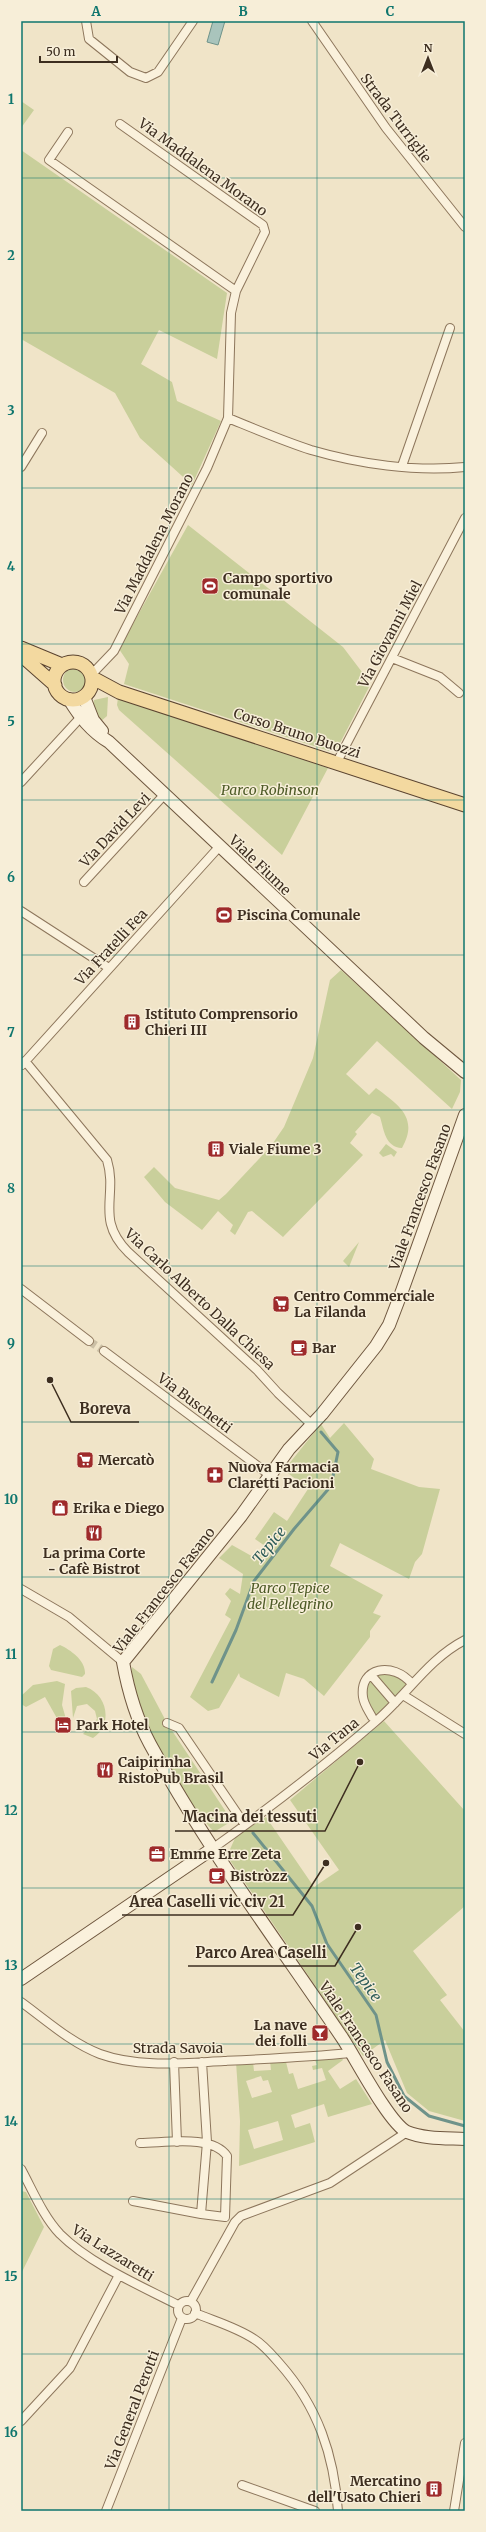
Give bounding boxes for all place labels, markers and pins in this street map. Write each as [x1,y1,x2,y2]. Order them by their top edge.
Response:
place label: Campo sportivo comunale [223,569,333,603]
sports icon: Campo sportivo comunale [200,576,220,596]
sports icon: Piscina Comunale [214,905,234,925]
place label: Piscina Comunale [237,906,361,924]
place label: Istituto Comprensorio Chieri III [145,1005,298,1039]
building icon: Istituto Comprensorio Chieri III [122,1012,142,1032]
building icon: Viale Fiume 3 [206,1139,226,1159]
place label: Viale Fiume 3 [228,1140,322,1158]
place label: Centro Commerciale La Filanda [294,1287,435,1321]
supermarket icon: Centro Commerciale La Filanda [271,1294,291,1314]
cafe icon: Bar [289,1338,309,1358]
place label: Bar [312,1339,337,1357]
callout: Boreva [71,1395,139,1422]
supermarket icon: Mercatò [75,1450,95,1470]
place label: Mercatò [98,1451,154,1469]
place label: Nuova Farmacia Claretti Pacioni [228,1458,339,1492]
pharmacy icon: Nuova Farmacia Claretti Pacioni [205,1465,225,1485]
shop icon: Erika e Diego [50,1498,70,1518]
place label: Erika e Diego [73,1499,164,1517]
restaurant icon: La prima Corte - Cafè Bistrot [84,1523,104,1543]
place label: La prima Corte - Cafè Bistrot [43,1544,146,1578]
hotel icon: Park Hotel [53,1715,73,1735]
place label: Park Hotel [76,1716,149,1734]
place label: Caipirinha RistoPub Brasil [118,1753,224,1787]
restaurant icon: Caipirinha RistoPub Brasil [95,1760,115,1780]
callout: Macina dei tessuti [175,1804,325,1831]
office icon: Emme Erre Zeta [147,1844,167,1864]
place label: Emme Erre Zeta [170,1845,281,1863]
cafe icon: Bistròzz [207,1866,227,1886]
place label: Bistròzz [230,1867,288,1885]
callout: Area Caselli vic civ 21 [122,1888,293,1915]
callout: Parco Area Caselli [188,1939,335,1966]
place label: La nave dei folli [254,2016,307,2050]
bar icon: La nave dei folli [310,2023,330,2043]
place label: Mercatino dell'Usato Chieri [308,2472,421,2506]
building icon: Mercatino dell'Usato Chieri [424,2479,444,2499]

